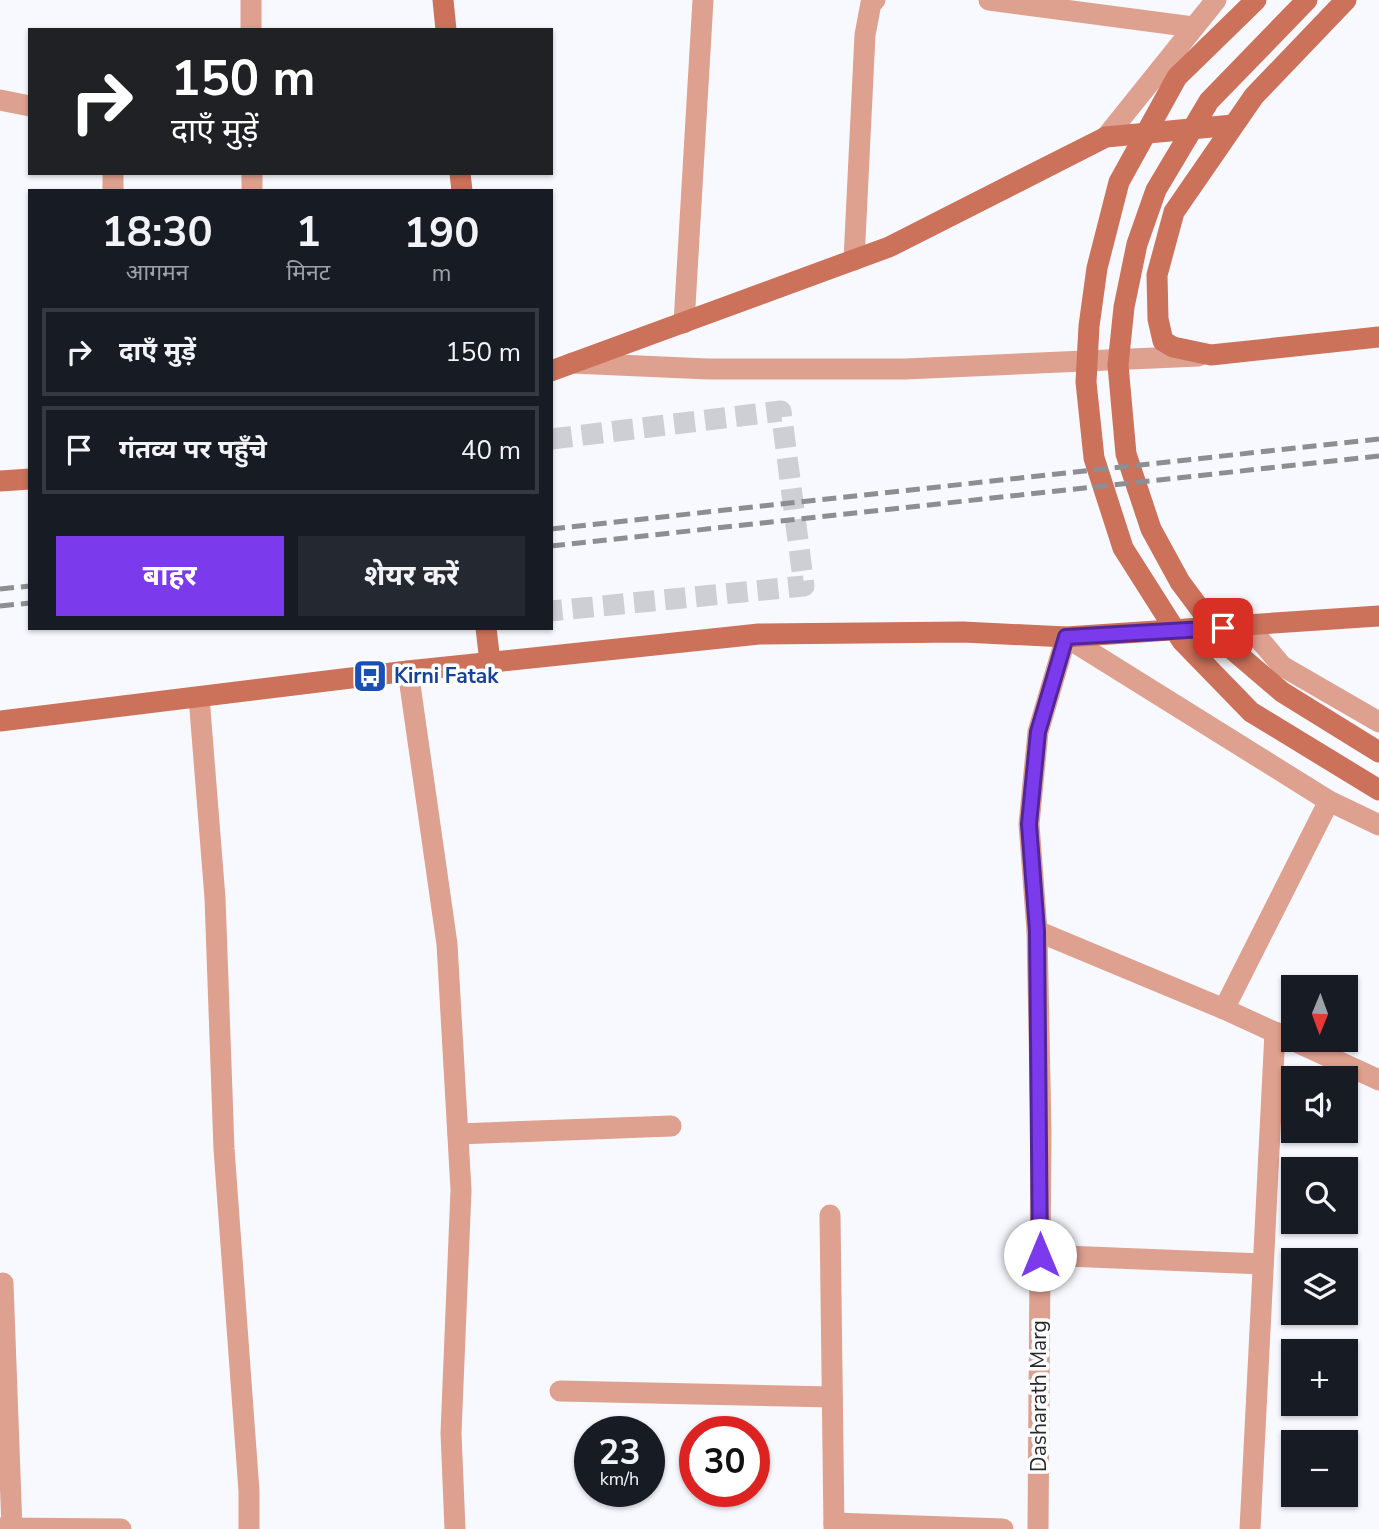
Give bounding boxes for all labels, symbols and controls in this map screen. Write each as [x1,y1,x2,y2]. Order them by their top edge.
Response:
text: 150 m [171,45,315,112]
icon: right [56,56,147,147]
text: दाएँ मुड़ें [171,109,258,152]
text: 18:30 [102,204,213,261]
text: 1 [296,204,321,261]
text: 190 [404,205,479,262]
text: आगमन [126,257,189,288]
text: मिनट [286,257,330,288]
text: m [432,258,452,289]
icon: right [60,333,98,371]
text: दाएँ मुड़ें [119,334,196,369]
text: 150 m [445,335,521,370]
icon: arrive [60,431,98,469]
text: गंतव्य पर पहुँचे [119,432,267,467]
text: 40 m [461,433,521,468]
button: बाहर [56,536,284,616]
button: शेयर करें [298,536,525,616]
pin [1193,598,1253,658]
icon: arrive [1204,609,1242,647]
bus stop icon: Kirni Fatak [351,657,389,695]
place label: Kirni Fatak [394,662,499,690]
north arrow [1281,975,1358,1052]
map controls [1281,975,1358,1507]
button: sound [1281,1066,1358,1143]
button: search [1281,1157,1358,1234]
position arrow [1003,1218,1077,1292]
button: layers [1281,1248,1358,1325]
street label: Dasharath Marg [1025,1320,1053,1472]
button: + [1281,1339,1358,1416]
speed limit sign: 30 [679,1416,770,1507]
text: 23 [598,1429,641,1476]
button: − [1281,1430,1358,1507]
text: km/h [600,1467,639,1491]

